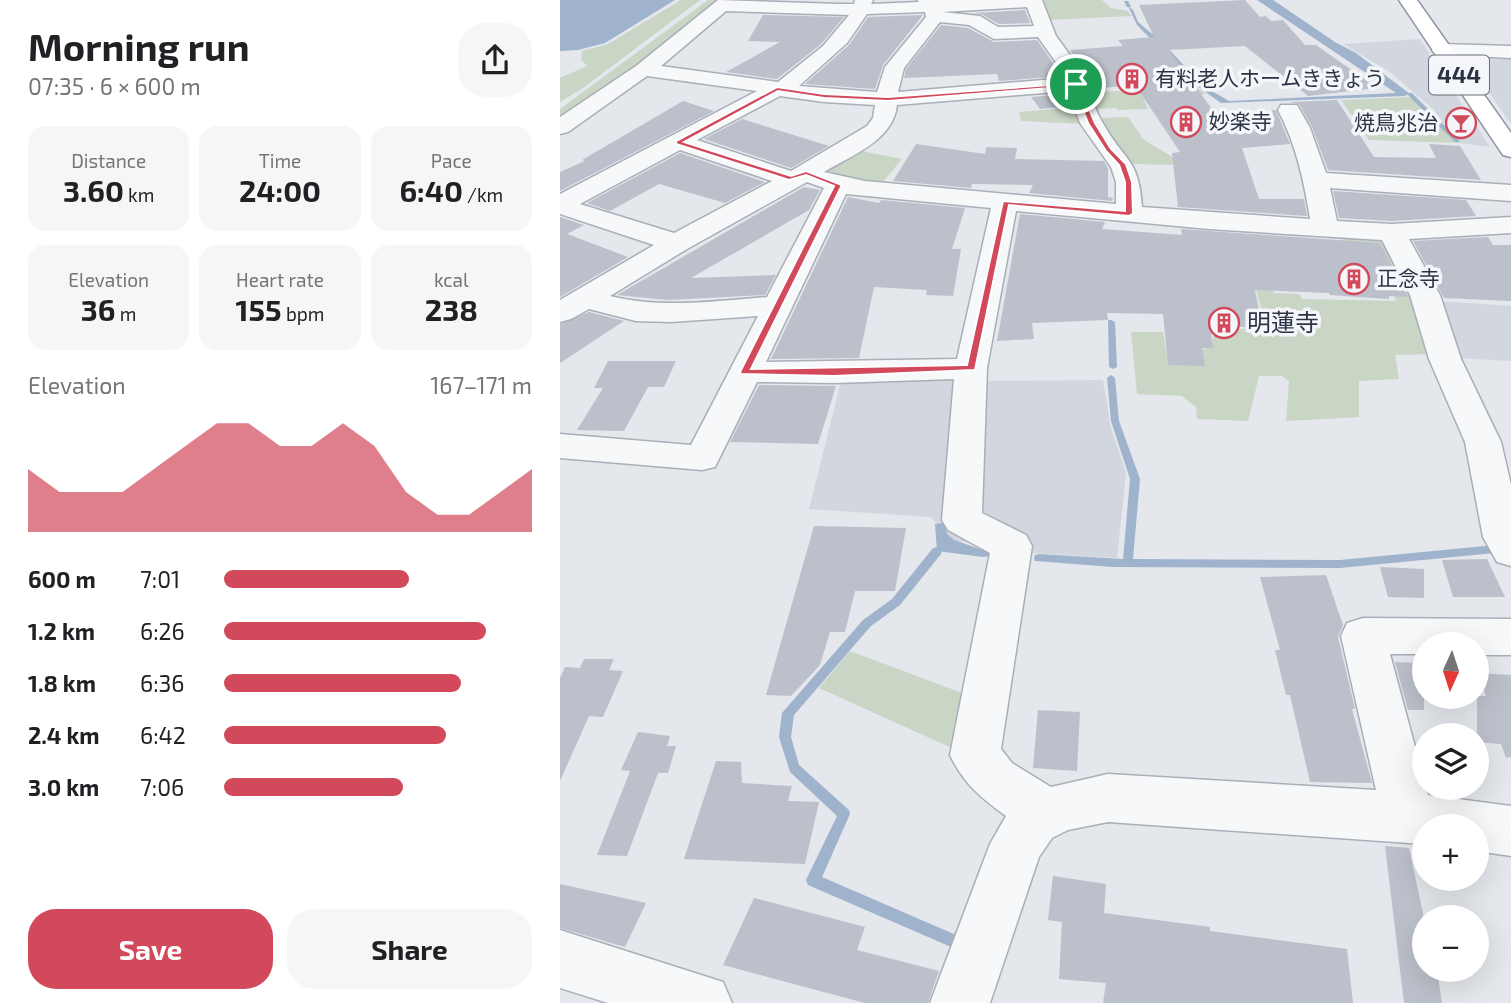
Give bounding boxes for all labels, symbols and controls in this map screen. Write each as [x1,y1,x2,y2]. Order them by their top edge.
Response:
text: Morning run [28,23,249,69]
button: share [458,23,532,97]
pin [1046,54,1106,114]
road number: 444 [1429,55,1489,94]
building icon: 有料老人ホームききょう [1115,62,1149,96]
icon: arrive [1057,65,1095,103]
place label: 有料老人ホームききょう [1155,65,1385,90]
text: 07:35 · 6 × 600 m [28,72,201,100]
building icon: 妙楽寺 [1169,105,1203,139]
bar icon: 焼鳥兆治 [1444,106,1478,140]
place label: 妙楽寺 [1209,108,1272,133]
place label: 焼鳥兆治 [1354,109,1438,134]
text: Distance [71,149,146,172]
text: Time [259,149,301,172]
text: Pace [431,149,472,172]
text: 3.60 [63,172,124,208]
text: 24:00 [239,172,321,208]
text: 6:40 [399,172,463,208]
text: km [124,183,154,206]
text: /km [463,183,503,206]
building icon: 正念寺 [1337,262,1371,296]
place label: 正念寺 [1377,265,1440,290]
text: Elevation [68,268,149,291]
text: Heart rate [236,268,324,291]
text: kcal [434,268,469,291]
text: 36 [81,291,116,327]
text: 155 [236,291,282,327]
text: 238 [425,291,478,327]
text: m [116,302,136,325]
text: bpm [282,302,324,325]
building icon: 明蓮寺 [1207,306,1241,340]
place label: 明蓮寺 [1247,307,1319,336]
text: Elevation [28,371,126,399]
text: 167–171 m [430,371,532,399]
text: 600 m [28,565,96,593]
text: 7:01 [140,565,180,593]
text: 1.2 km [28,617,95,645]
text: 6:26 [140,617,185,645]
north arrow [1412,632,1489,709]
map controls [1412,632,1489,982]
text: 1.8 km [28,669,96,697]
text: 6:36 [140,669,185,697]
text: 2.4 km [28,721,100,749]
text: 6:42 [140,721,186,749]
button: layers [1412,723,1489,800]
text: 3.0 km [28,773,99,801]
text: 7:06 [140,773,184,801]
button: + [1412,814,1489,891]
button: − [1412,905,1489,982]
button: Save [28,909,273,989]
button: Share [287,909,532,989]

